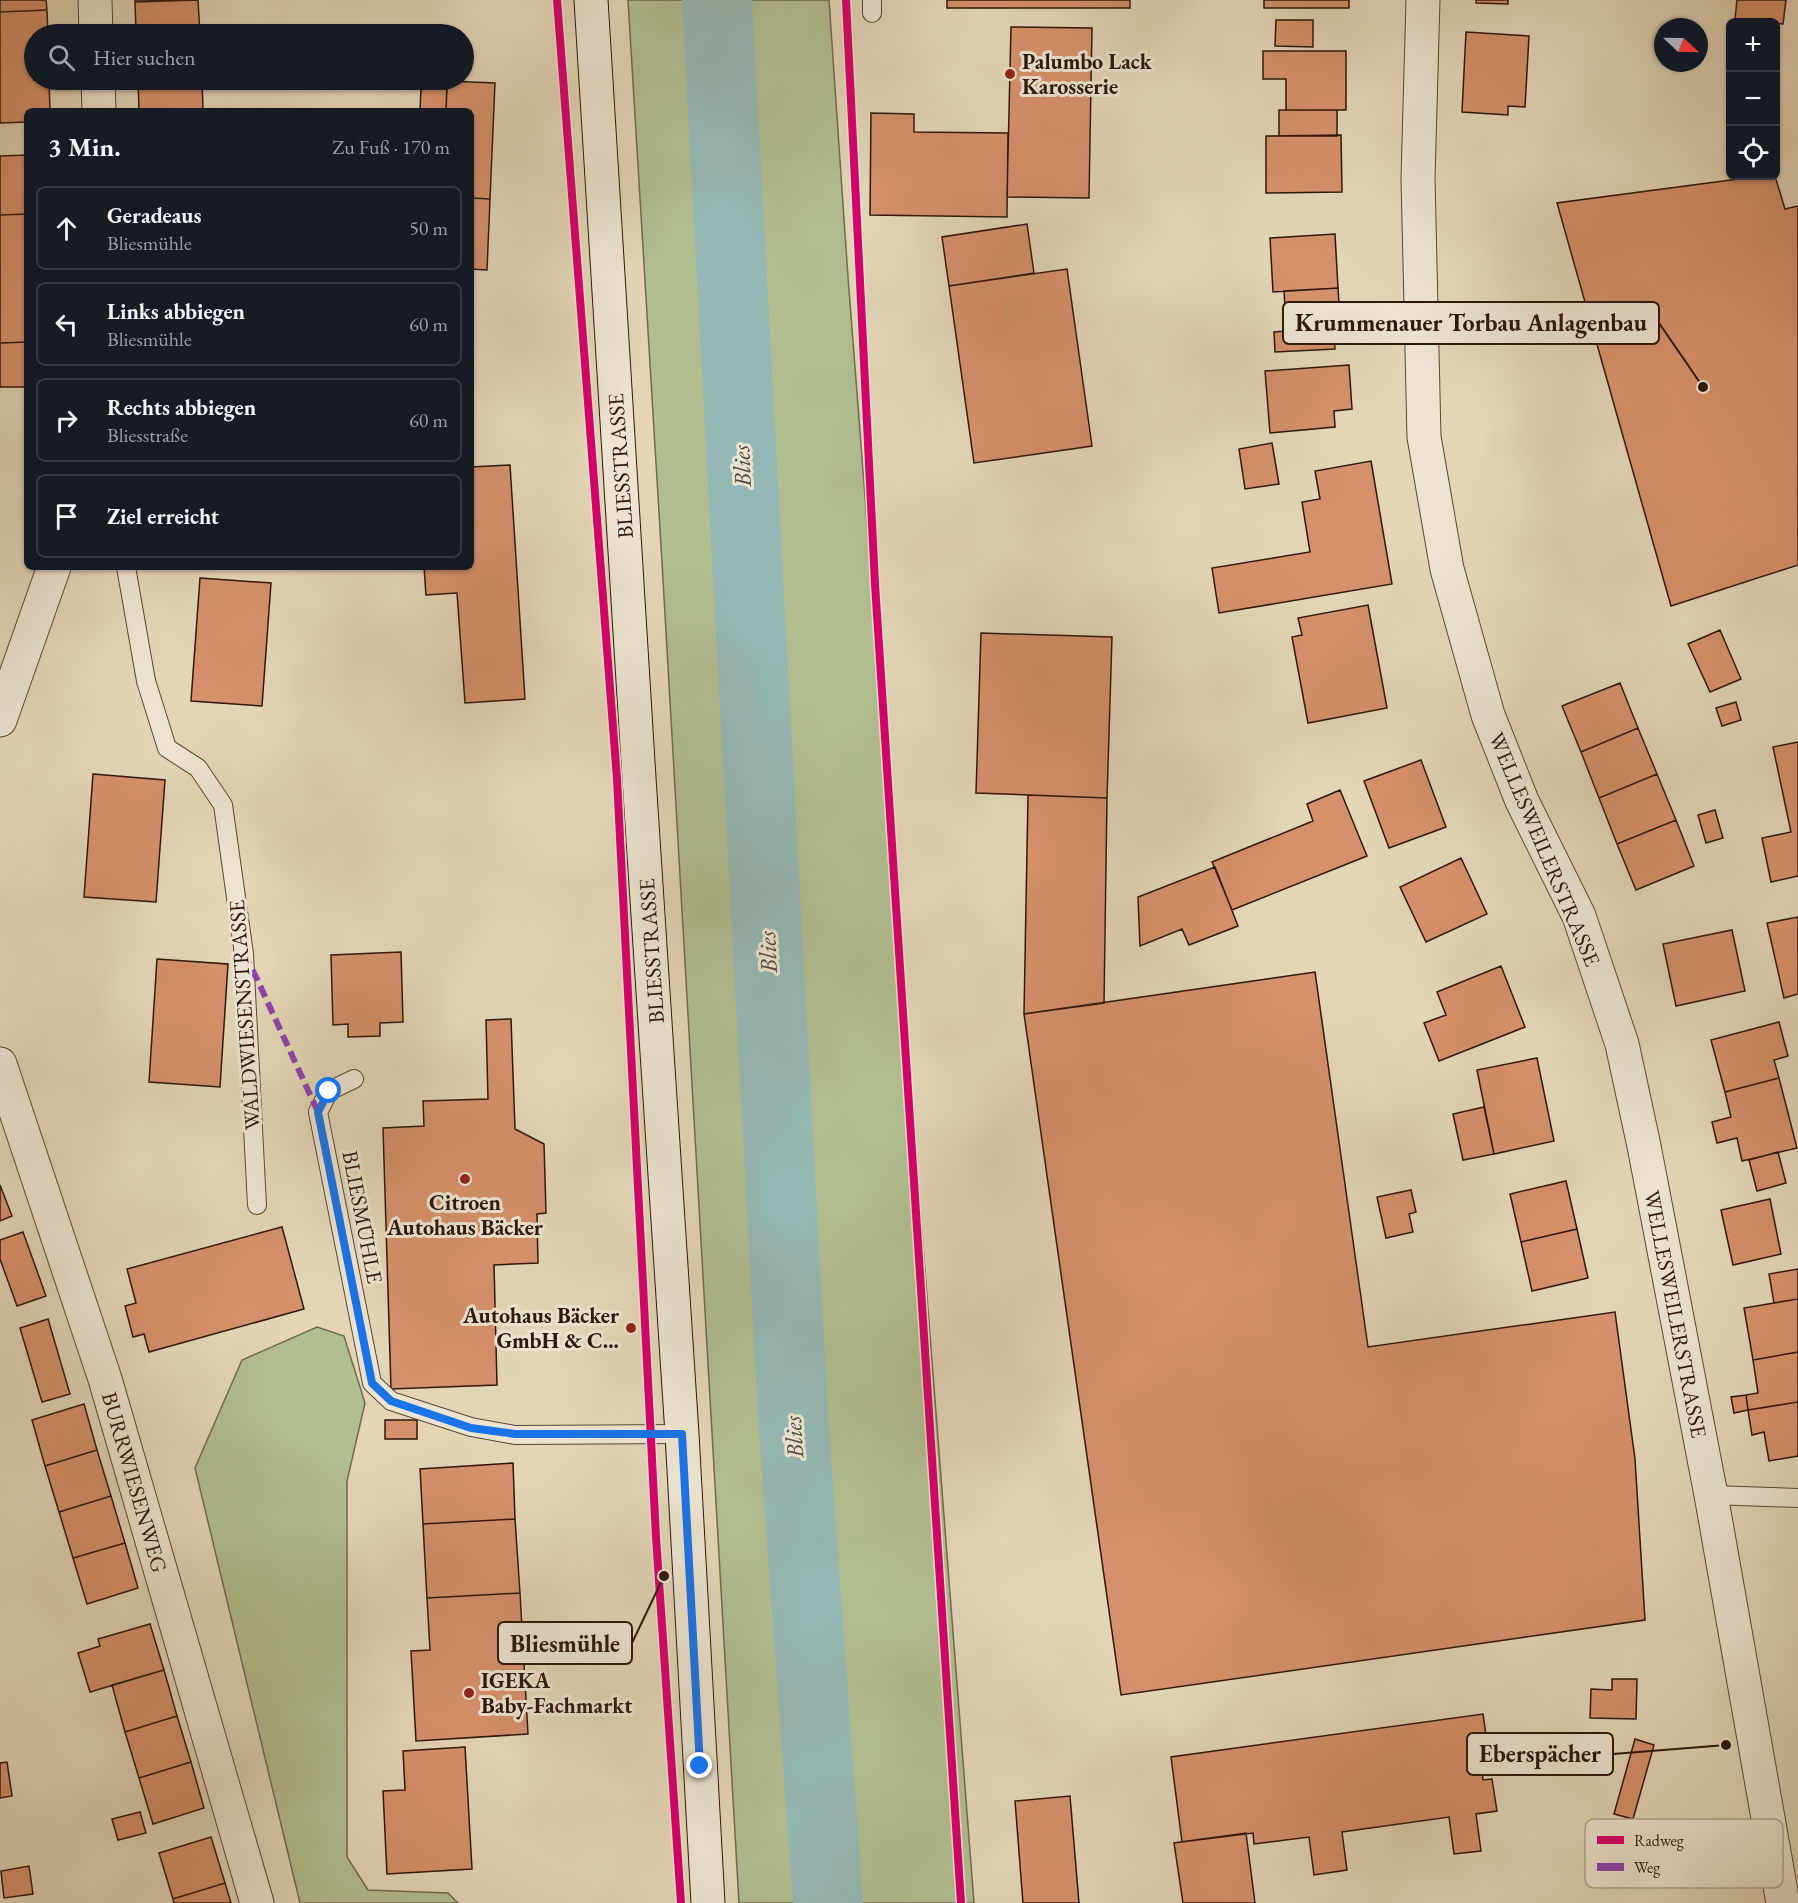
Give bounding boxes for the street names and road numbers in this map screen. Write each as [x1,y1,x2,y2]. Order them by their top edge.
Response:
street label: BLIESSTRASSE [601,392,640,540]
street label: WELLESWEILERSTRASSE [1482,728,1607,971]
street label: BLIESSTRASSE [632,877,671,1025]
street label: WALDWIESENSTRASSE [222,899,267,1131]
street label: BLIESMÜHLE [335,1148,390,1286]
street label: WELLESWEILERSTRASSE [1637,1188,1714,1440]
street label: BURRWIESENWEG [95,1388,174,1576]

